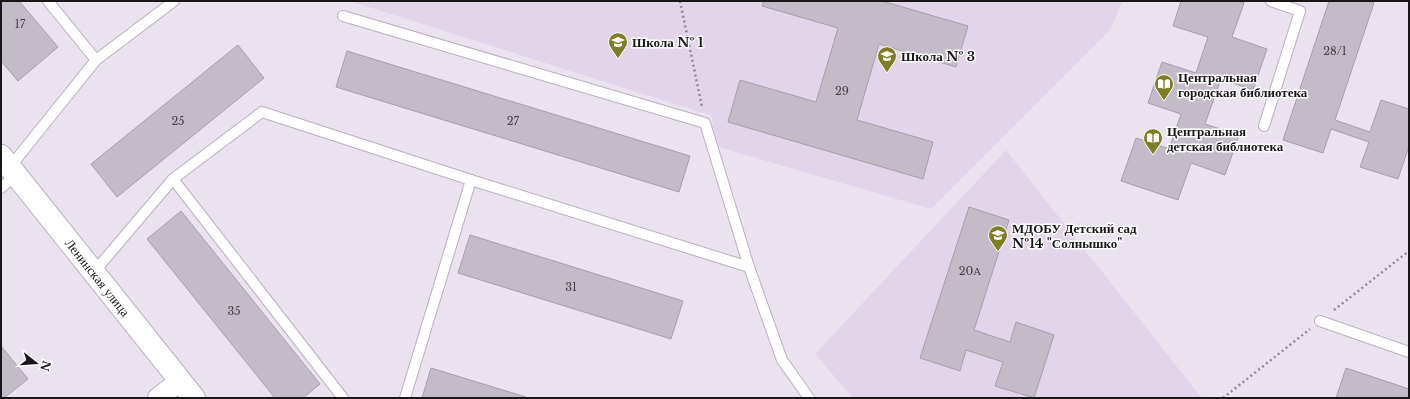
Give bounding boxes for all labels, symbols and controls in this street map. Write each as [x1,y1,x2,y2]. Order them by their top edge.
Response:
house number: 17 [15,17,26,31]
school or university icon: Школа № 1 [607,31,629,59]
place label: Школа № 1 [632,34,704,51]
house number: 28/1 [1323,44,1347,58]
school or university icon: Школа № 3 [876,45,898,73]
place label: Школа № 3 [901,48,975,65]
place label: Центральная городская библиотека [1178,69,1308,101]
library icon: Центральная городская библиотека [1153,73,1175,101]
house number: 29 [835,84,849,98]
house number: 25 [171,114,185,128]
house number: 27 [507,114,520,128]
place label: Центральная детская библиотека [1167,123,1284,155]
library icon: Центральная детская библиотека [1142,127,1164,155]
place label: МДОБУ Детский сад №14 "Солнышко" [1012,220,1137,252]
school or university icon: МДОБУ Детский сад №14 "Солнышко" [987,224,1009,252]
street label: Ленинская улица [61,235,134,320]
house number: 20А [959,264,981,278]
house number: 31 [565,280,577,294]
house number: 35 [227,304,241,318]
north arrow [16,343,56,383]
text: N [37,359,54,374]

